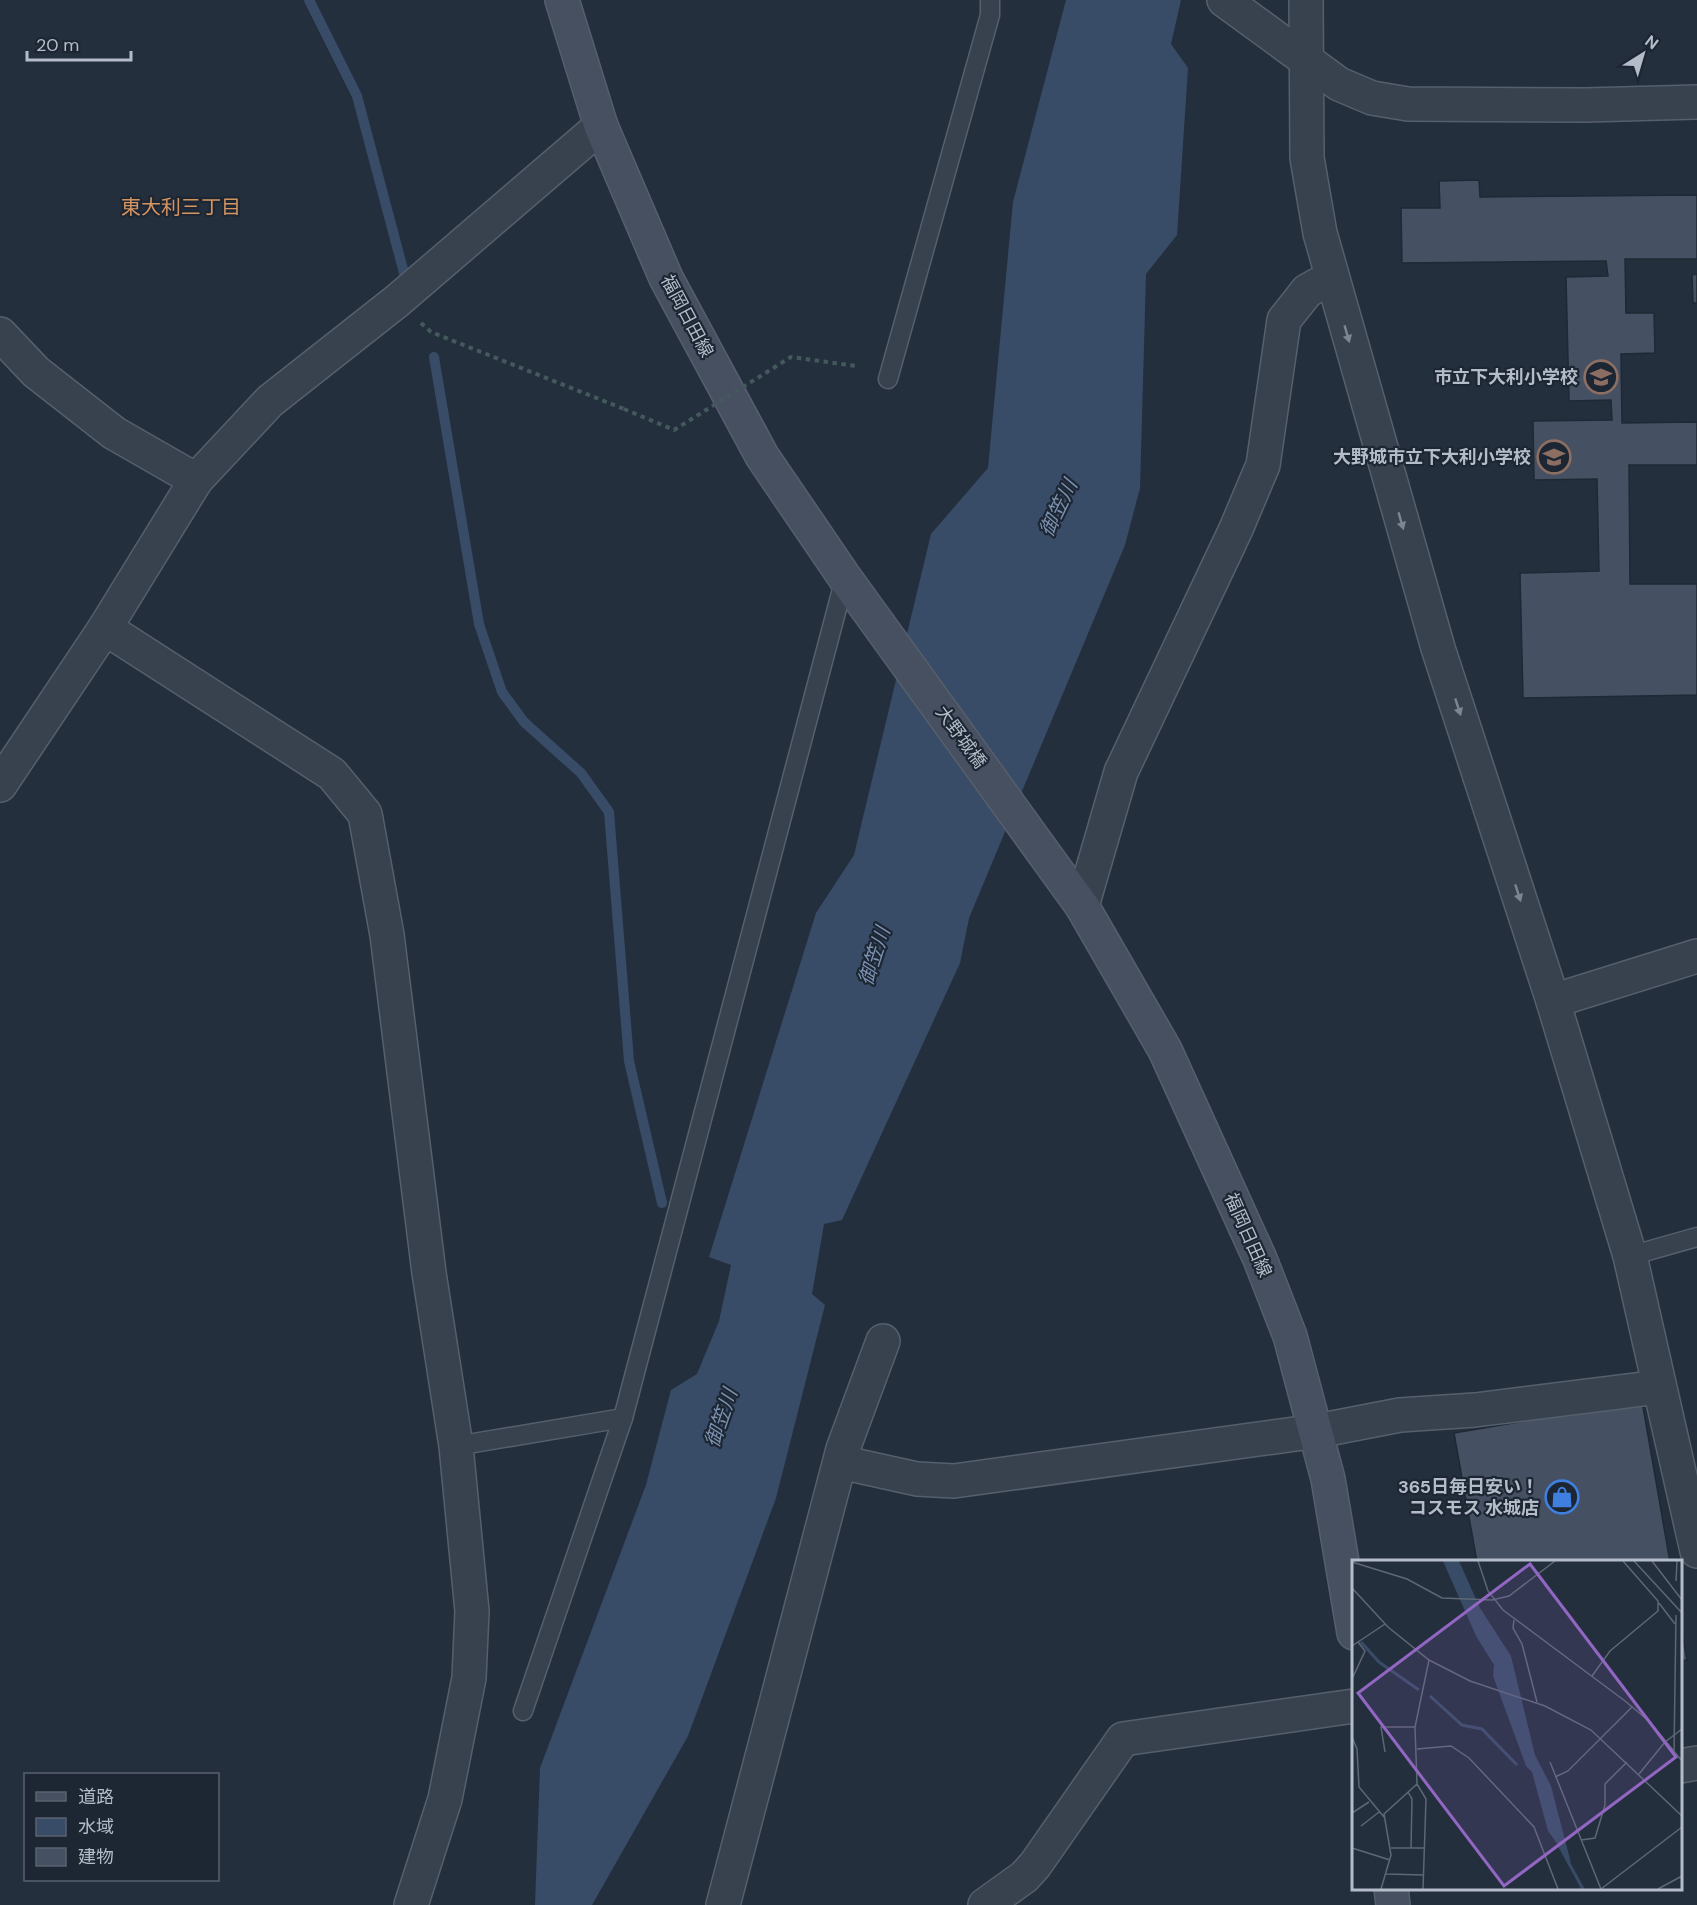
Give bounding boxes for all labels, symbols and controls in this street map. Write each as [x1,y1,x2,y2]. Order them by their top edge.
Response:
scale bar [27,24,130,62]
north arrow [1613,24,1673,84]
text: N [1641,31,1663,54]
text: 20 m [36,33,79,57]
district label: 東大利三丁目 [121,194,241,220]
street label: 福岡日田線 [655,271,719,361]
one-way arrow [1343,325,1352,343]
school or university icon: 市立下大利小学校 [1583,359,1619,395]
place label: 市立下大利小学校 [1434,365,1578,389]
school or university icon: 大野城市立下大利小学校 [1536,439,1572,475]
place label: 大野城市立下大利小学校 [1333,445,1531,469]
water label: 御笠川 [1033,474,1084,541]
one-way arrow [1397,512,1406,530]
one-way arrow [1453,699,1463,717]
street label: 大野城橋 [930,701,992,773]
one-way arrow [1514,884,1523,902]
water label: 御笠川 [852,922,896,989]
street label: 福岡日田線 [1219,1189,1277,1281]
water label: 御笠川 [699,1384,744,1451]
place label: 365日毎日安い！ コスモス 水城店 [1398,1475,1539,1520]
shop icon: 365日毎日安い！ コスモス 水城店 [1544,1479,1580,1515]
inset map [1352,1560,1682,1890]
legend [24,1773,219,1881]
text: 道路 [78,1785,114,1809]
text: 水域 [78,1815,114,1839]
text: 建物 [78,1845,114,1869]

